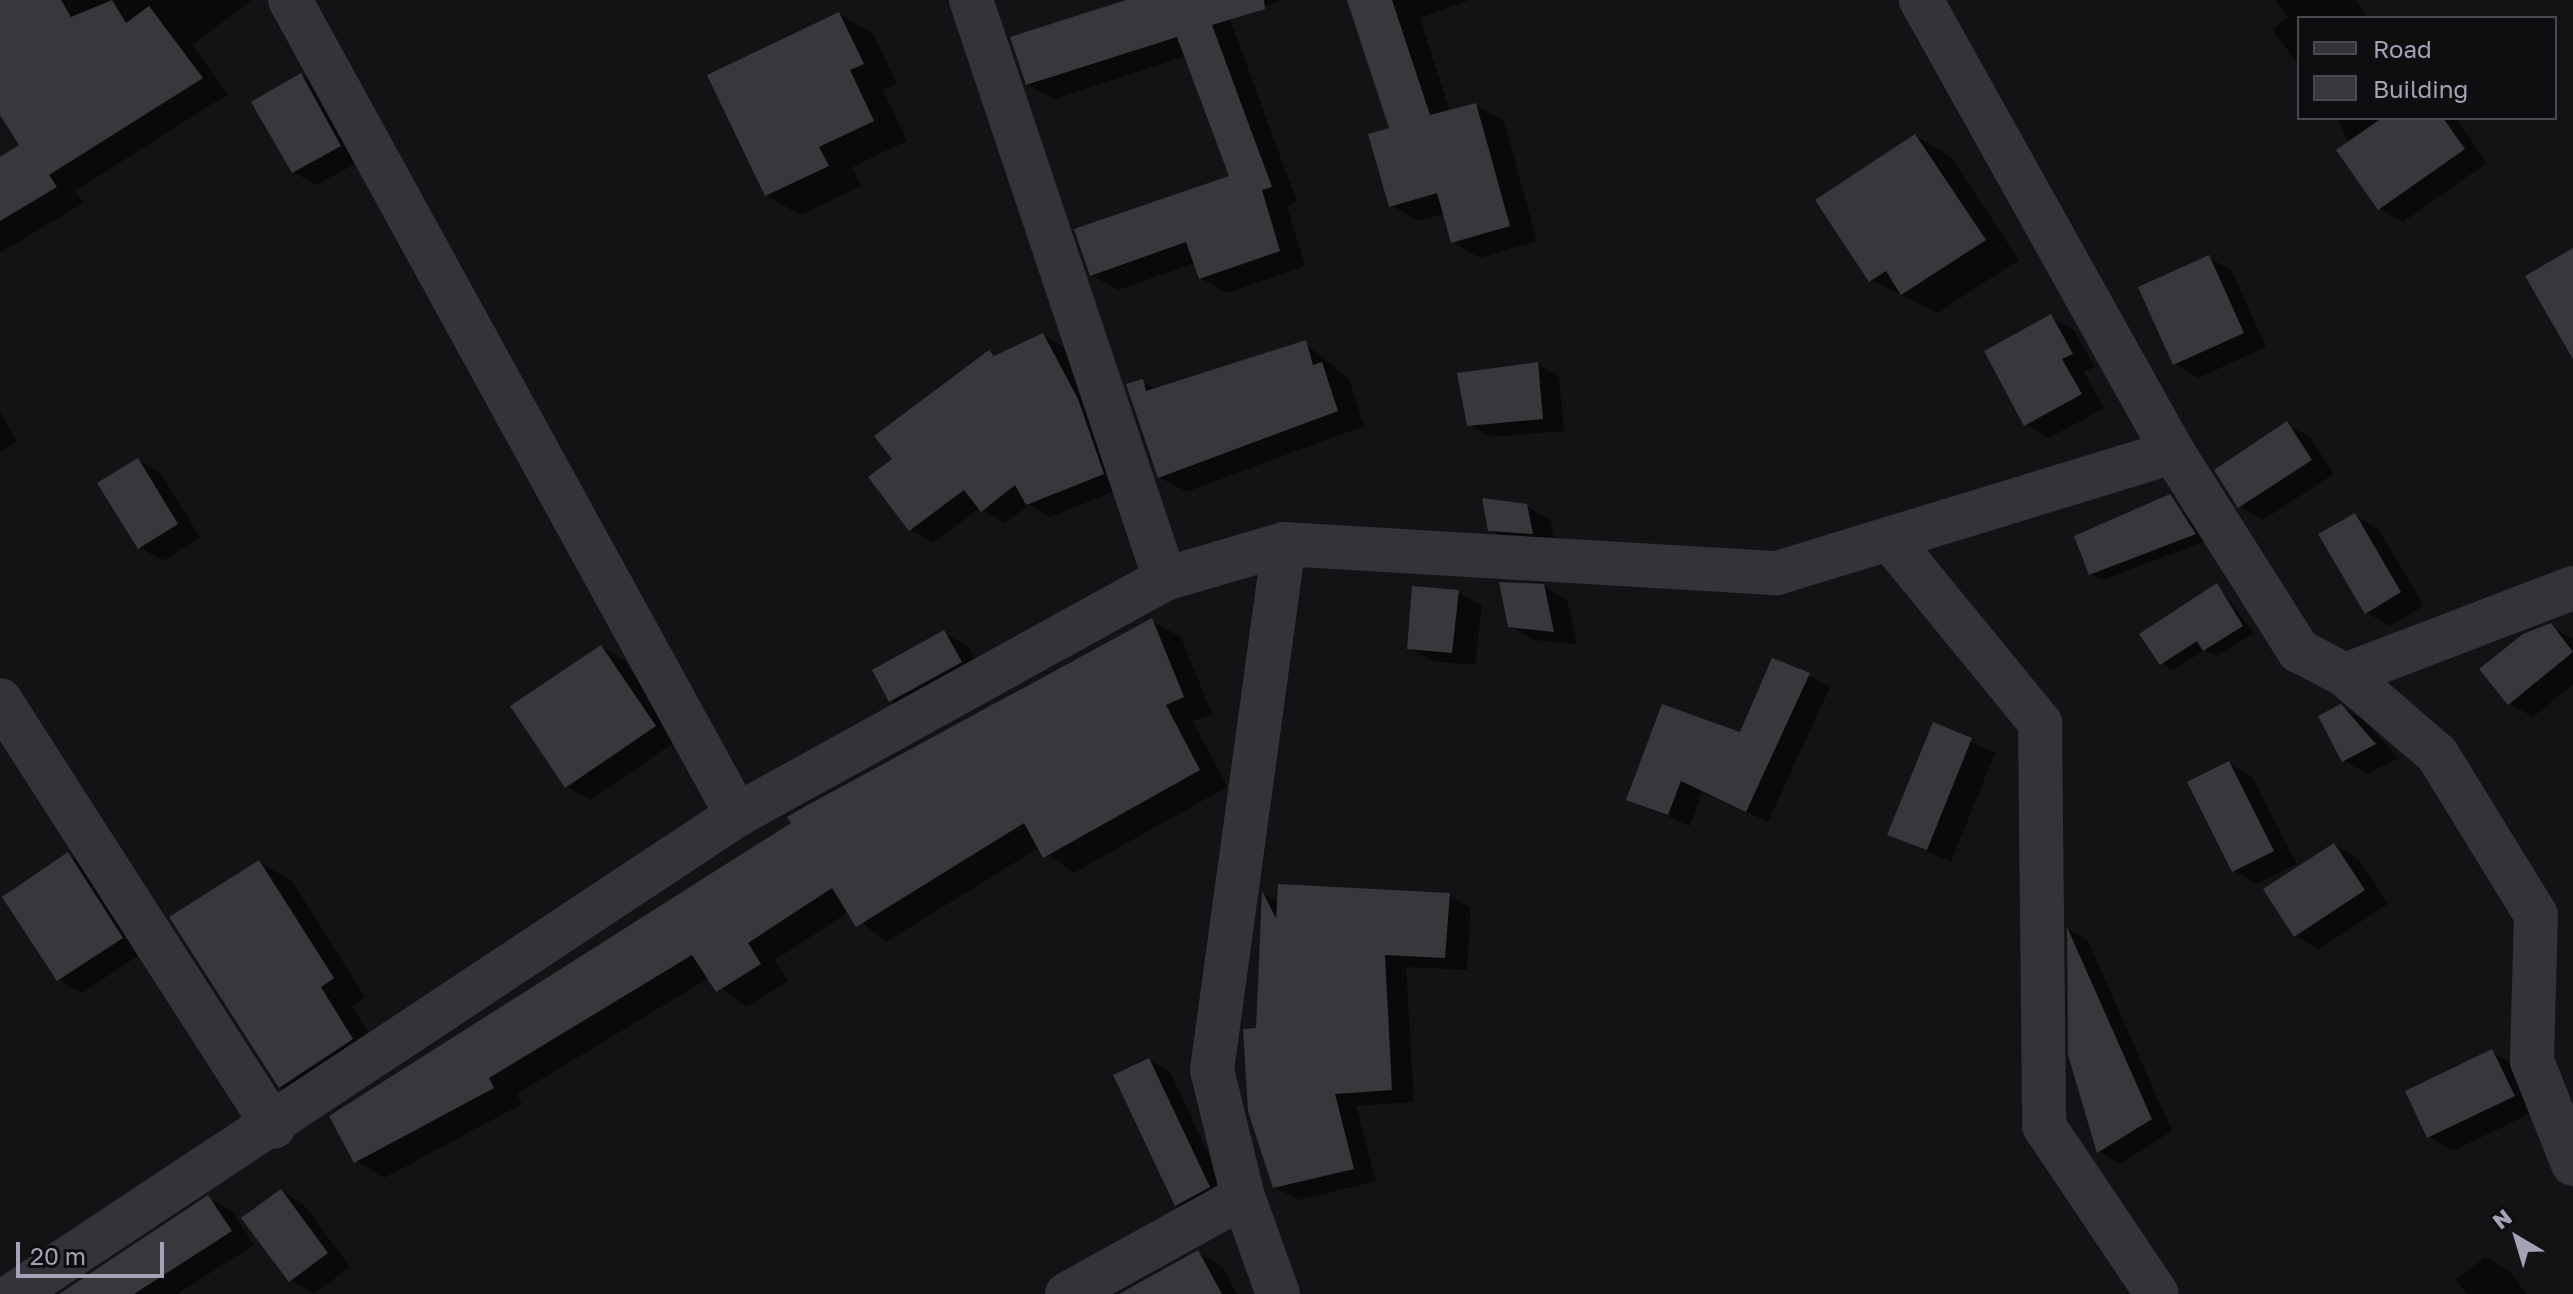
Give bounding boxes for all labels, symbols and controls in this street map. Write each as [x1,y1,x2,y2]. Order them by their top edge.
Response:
legend [2297,16,2557,120]
text: Road [2373,34,2432,63]
text: Building [2373,74,2468,103]
north arrow [2477,1198,2557,1278]
text: N [2487,1203,2517,1234]
scale bar [20,1226,168,1276]
text: 20 m [30,1241,86,1270]

